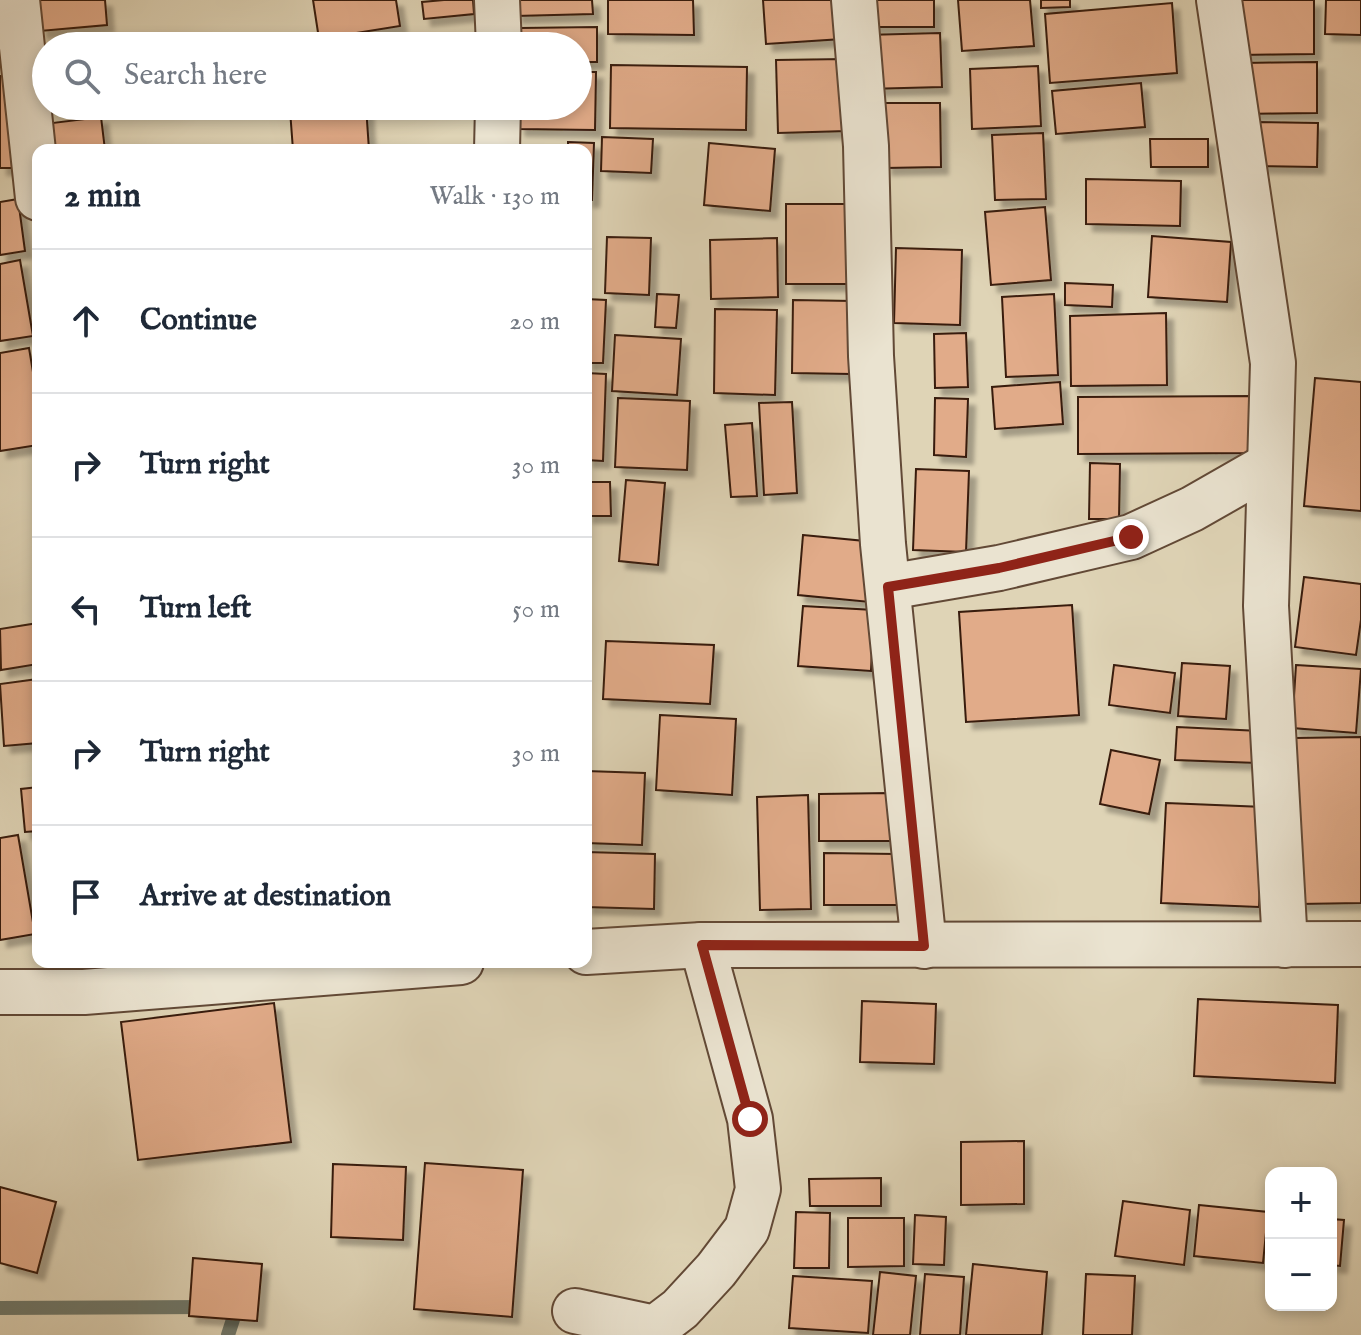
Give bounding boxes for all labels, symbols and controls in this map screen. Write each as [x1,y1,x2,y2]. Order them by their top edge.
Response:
search box [32,32,592,120]
icon: search [60,54,104,98]
text: Search here [124,57,267,95]
text: 2 min [64,175,141,218]
text: Walk · 130 m [430,180,560,213]
icon: ahead [64,299,108,343]
text: Continue [140,302,257,340]
text: 20 m [509,305,560,338]
icon: right [64,443,108,487]
text: Turn right [140,446,270,484]
text: 30 m [512,449,560,482]
route end [1113,519,1149,555]
icon: left [64,587,108,631]
text: Turn left [140,590,251,628]
text: 50 m [512,593,560,626]
icon: right [64,731,108,775]
text: Turn right [140,734,270,772]
text: 30 m [512,737,560,770]
icon: arrive [64,875,108,919]
text: Arrive at destination [140,878,391,916]
route start [732,1101,768,1137]
map controls [1265,1167,1337,1311]
button: + [1265,1167,1337,1239]
button: − [1265,1239,1337,1311]

